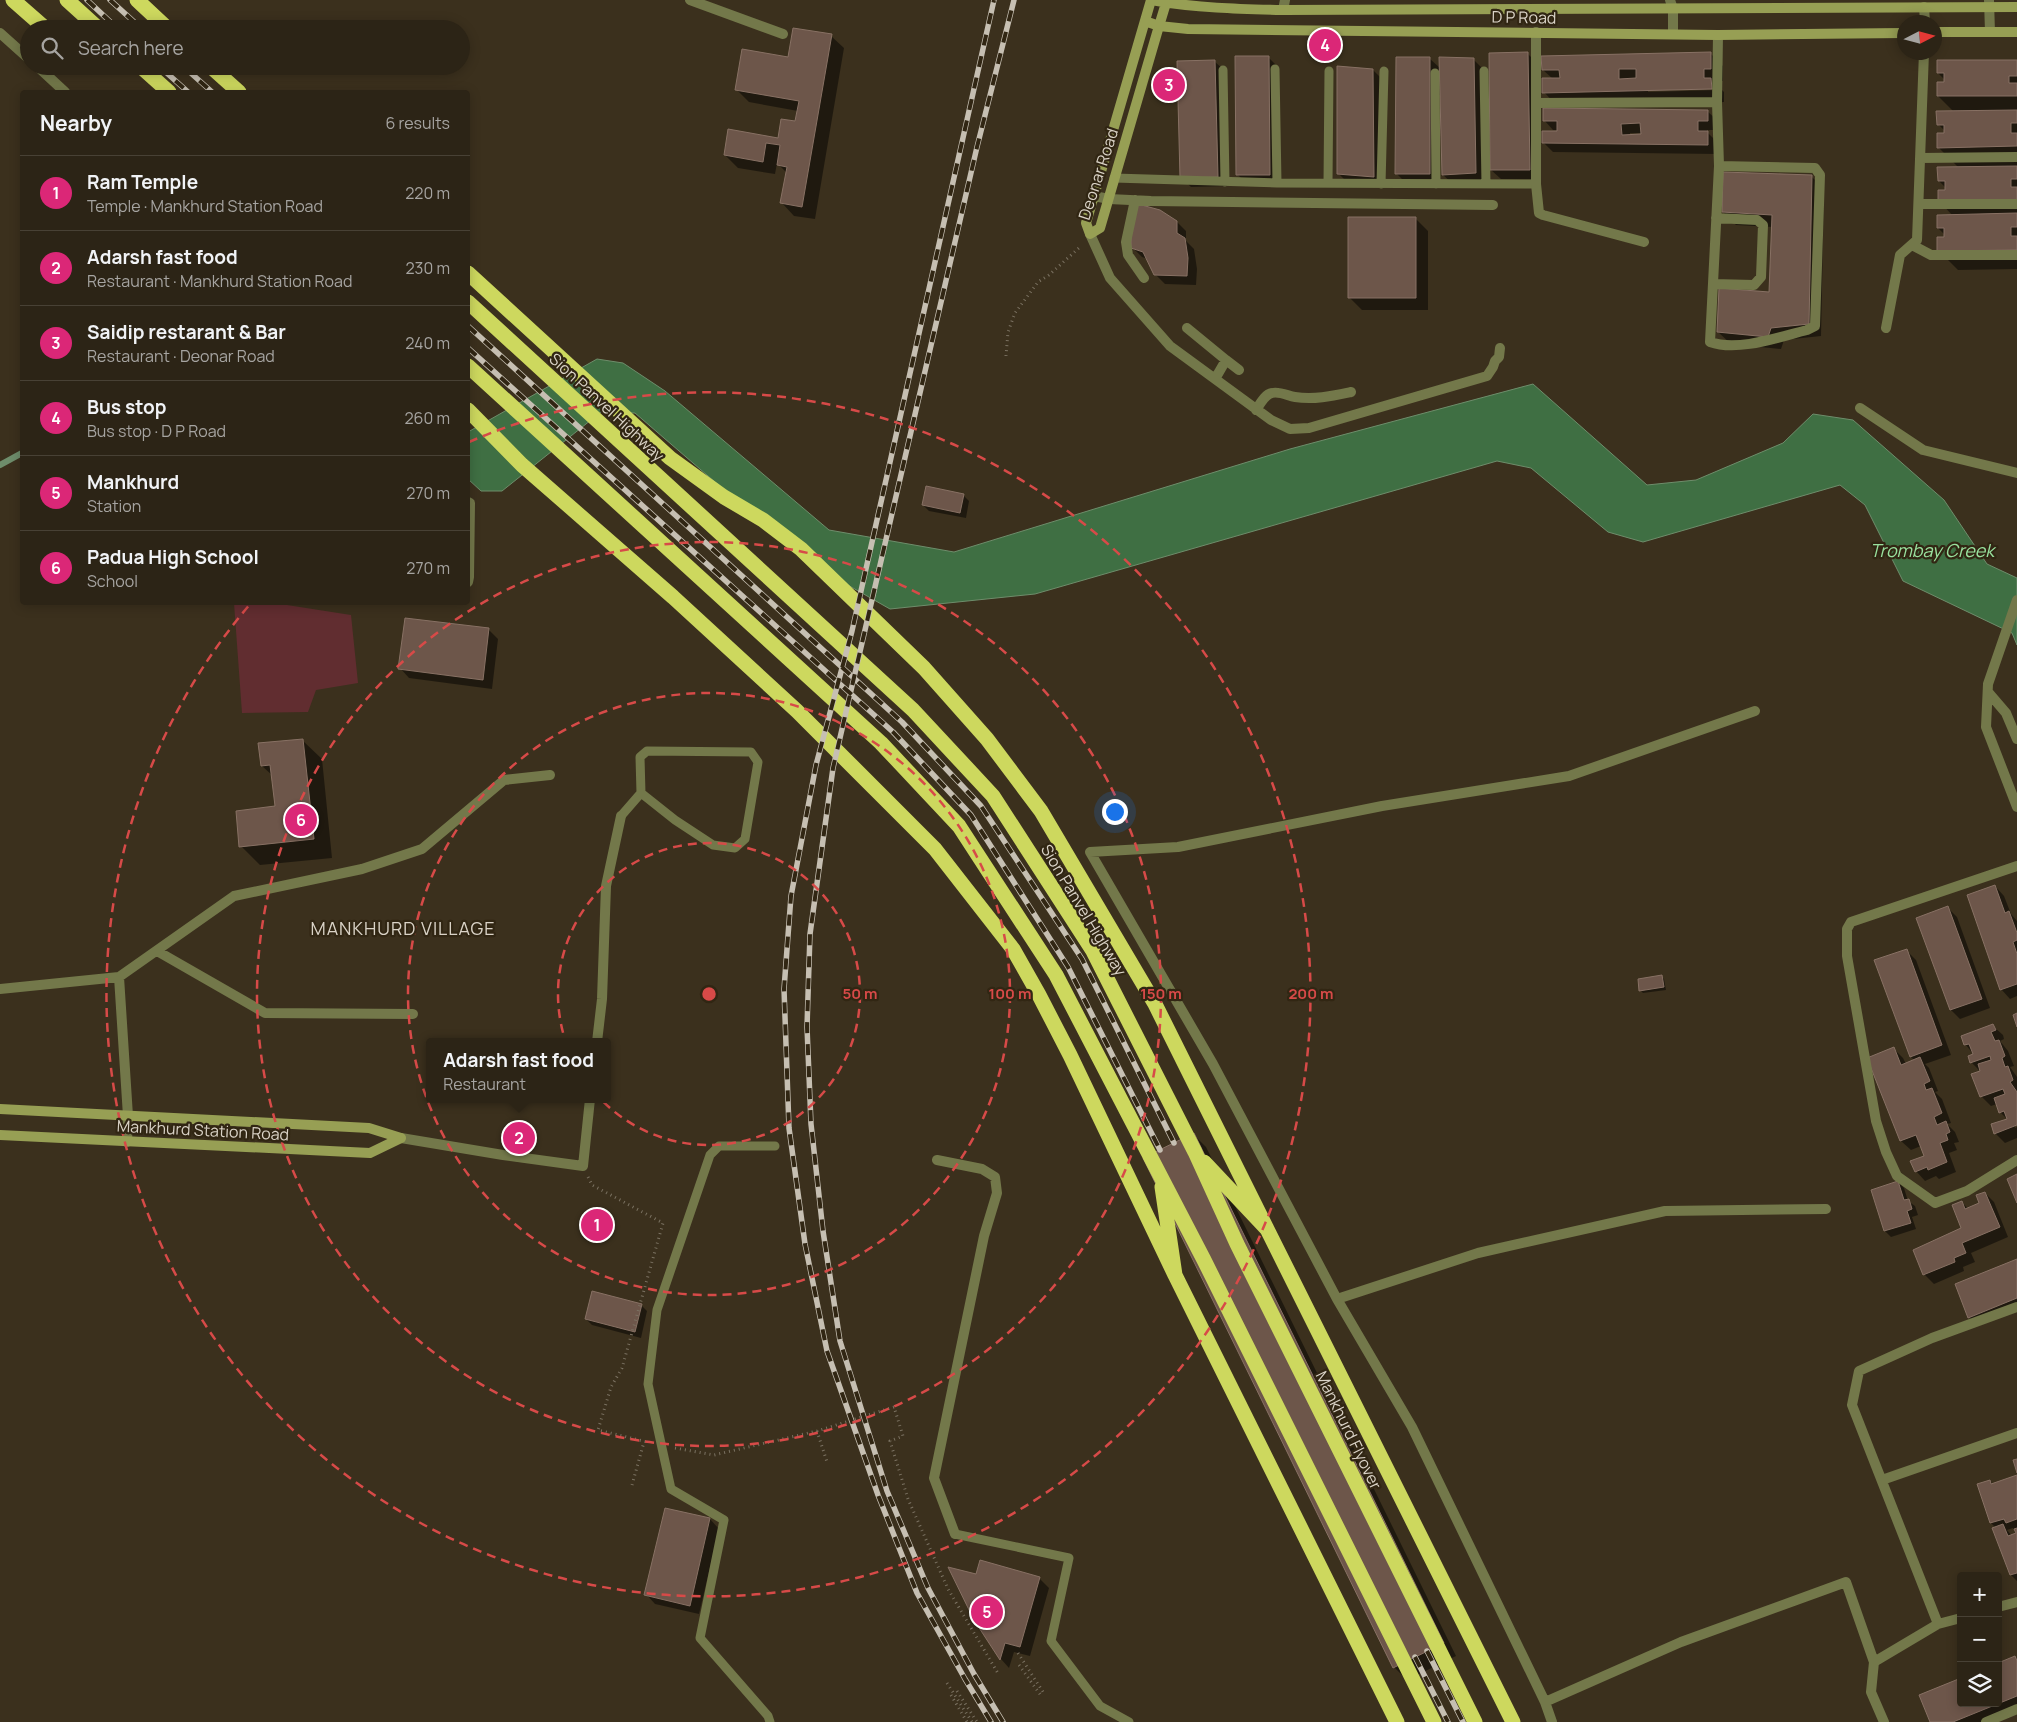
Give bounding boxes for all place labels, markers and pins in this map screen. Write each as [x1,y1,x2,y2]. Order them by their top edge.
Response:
pin: 4 [1309,26,1341,64]
pin: 3 [1153,66,1185,104]
pin: 6 [285,801,317,839]
centre of rings [700,985,718,1003]
pin: 2 [503,1119,535,1157]
pin: 1 [581,1206,613,1244]
pin: 5 [971,1593,1003,1631]

